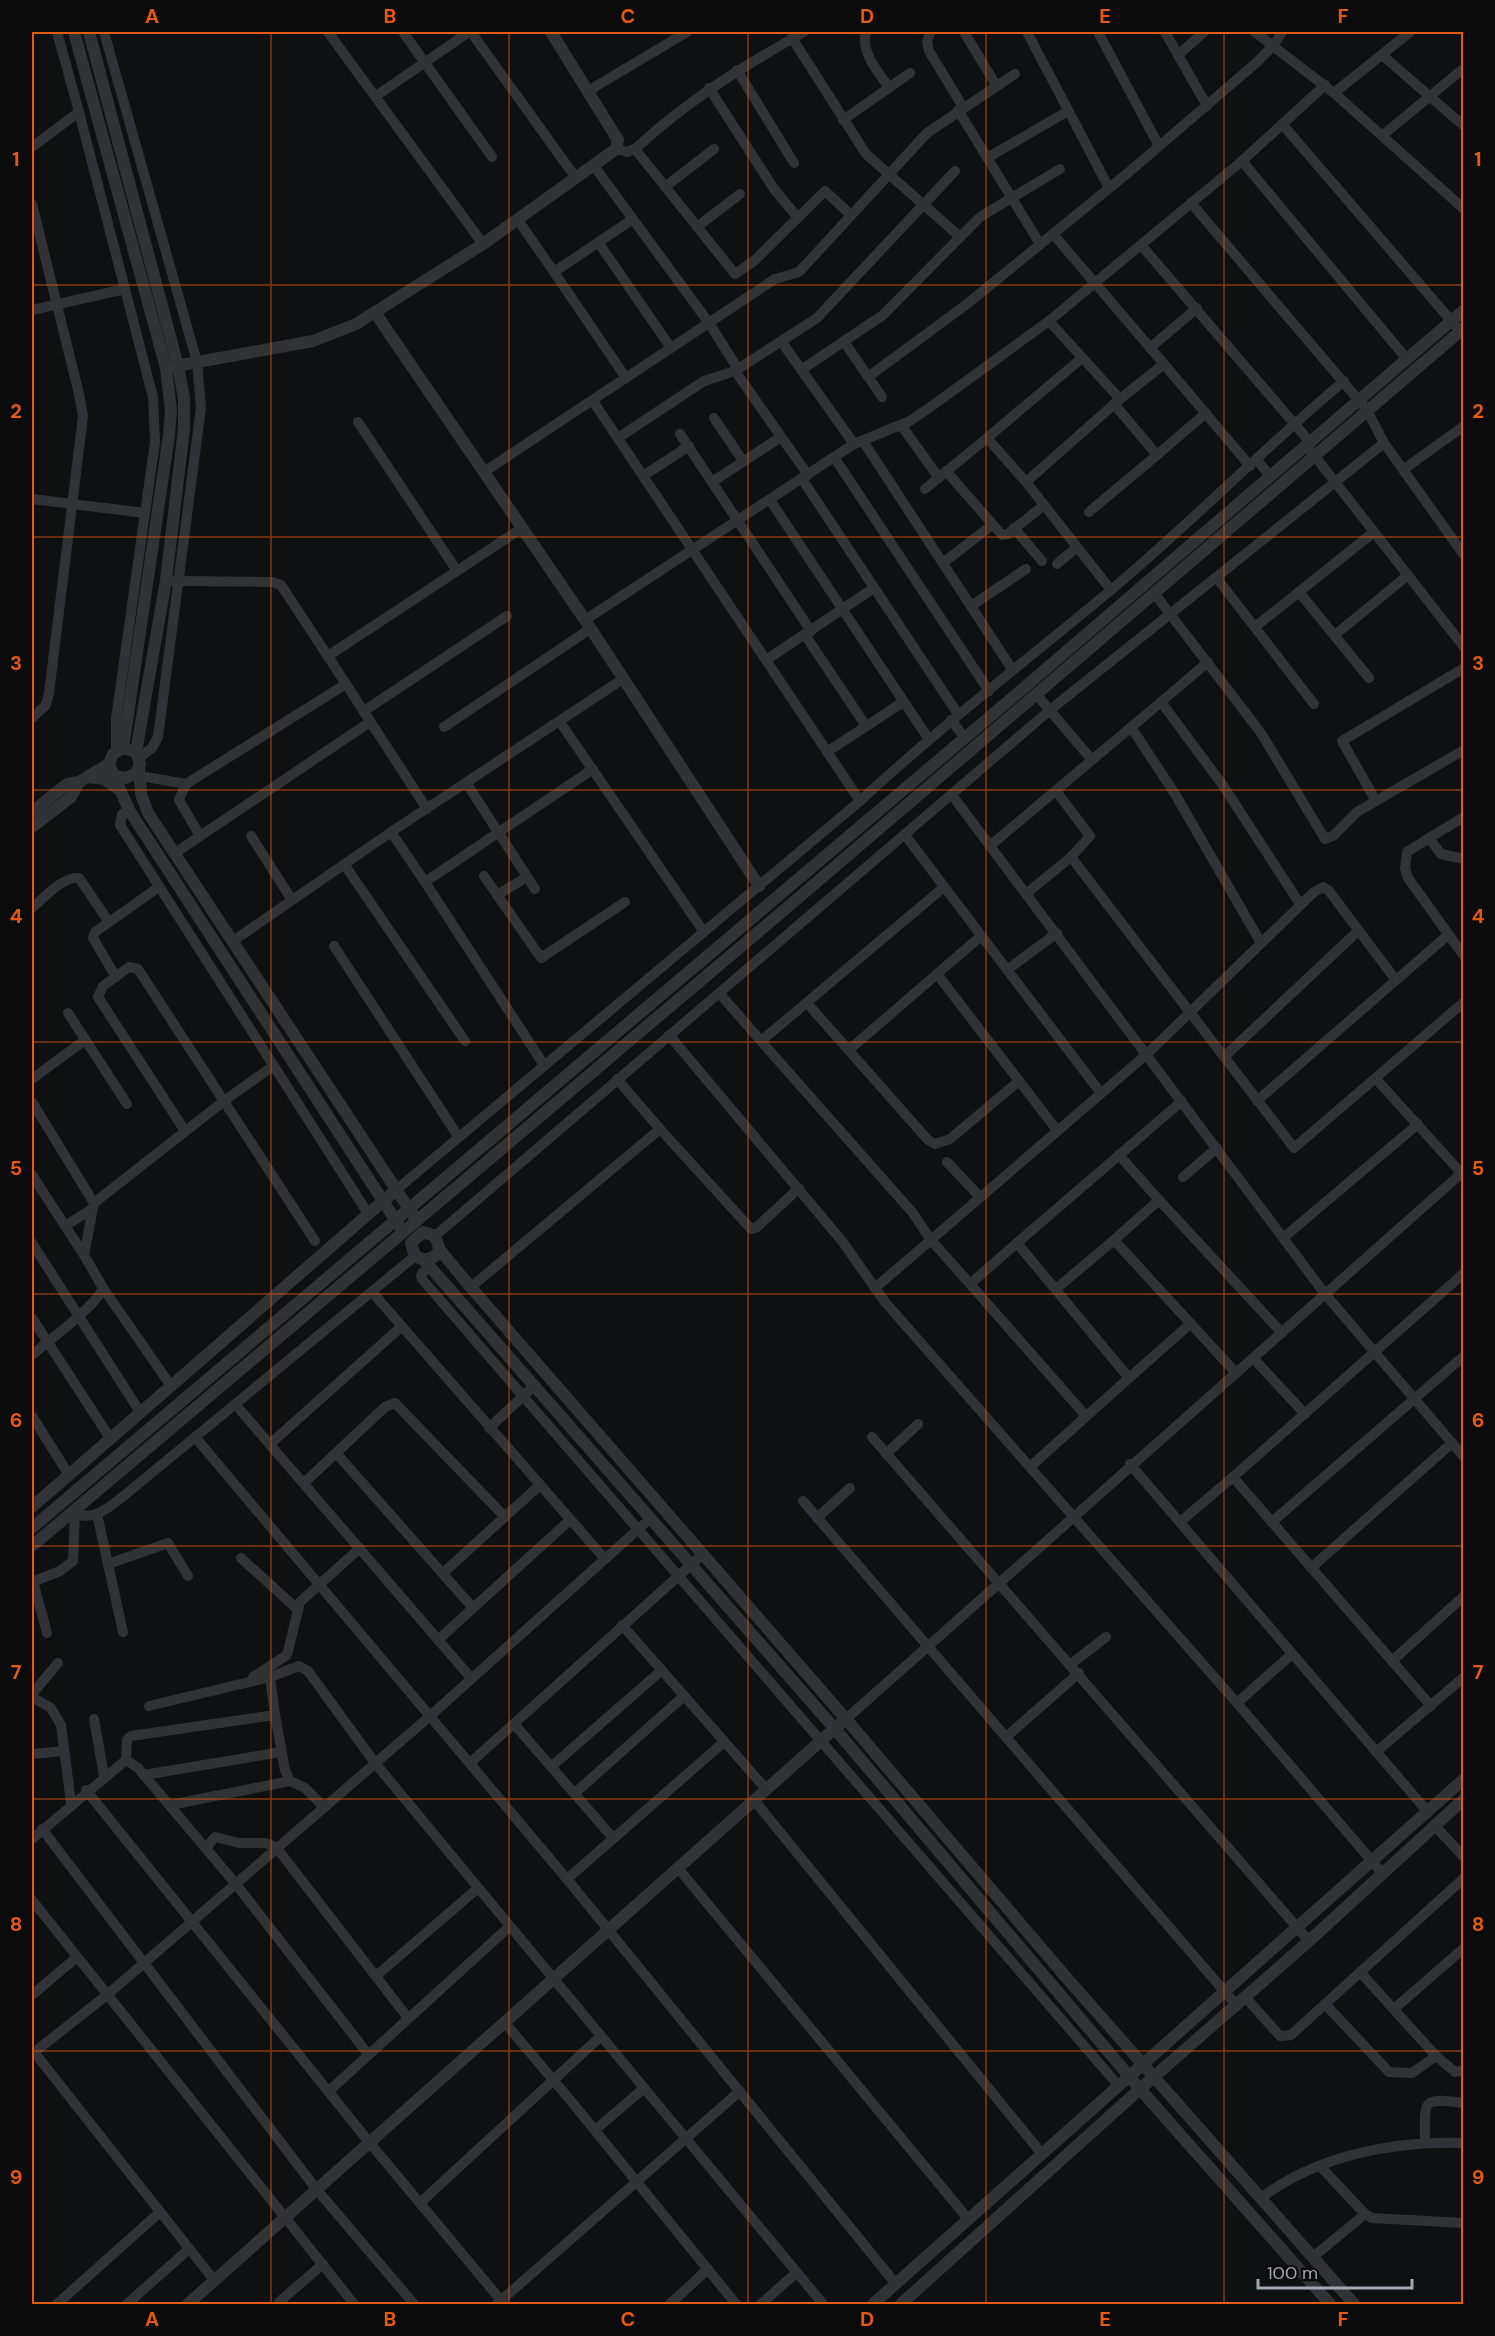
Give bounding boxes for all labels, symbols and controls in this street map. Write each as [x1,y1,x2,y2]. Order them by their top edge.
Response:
text: A [145,3,159,29]
text: B [384,3,396,29]
text: C [621,3,635,29]
text: D [860,3,874,29]
text: E [1099,3,1111,29]
text: F [1337,3,1349,29]
text: 1 [12,146,20,172]
text: 1 [1474,146,1482,172]
text: 2 [10,398,22,424]
text: 2 [1472,398,1484,424]
text: 3 [10,650,22,676]
text: 3 [1472,650,1484,676]
text: 4 [10,903,23,929]
text: 4 [1472,903,1485,929]
text: 5 [10,1155,22,1181]
text: 5 [1472,1155,1484,1181]
text: 6 [10,1407,22,1433]
text: 6 [1472,1407,1484,1433]
text: 7 [11,1659,22,1685]
text: 7 [1473,1659,1484,1685]
text: 8 [10,1911,22,1937]
text: 8 [1472,1911,1484,1937]
text: 9 [10,2164,22,2190]
text: 9 [1472,2164,1484,2190]
scale bar [1258,2252,1412,2290]
text: 100 m [1267,2261,1318,2285]
text: A [145,2306,159,2332]
text: B [384,2306,396,2332]
text: C [621,2306,635,2332]
text: D [860,2306,874,2332]
text: E [1099,2306,1111,2332]
text: F [1337,2306,1349,2332]

